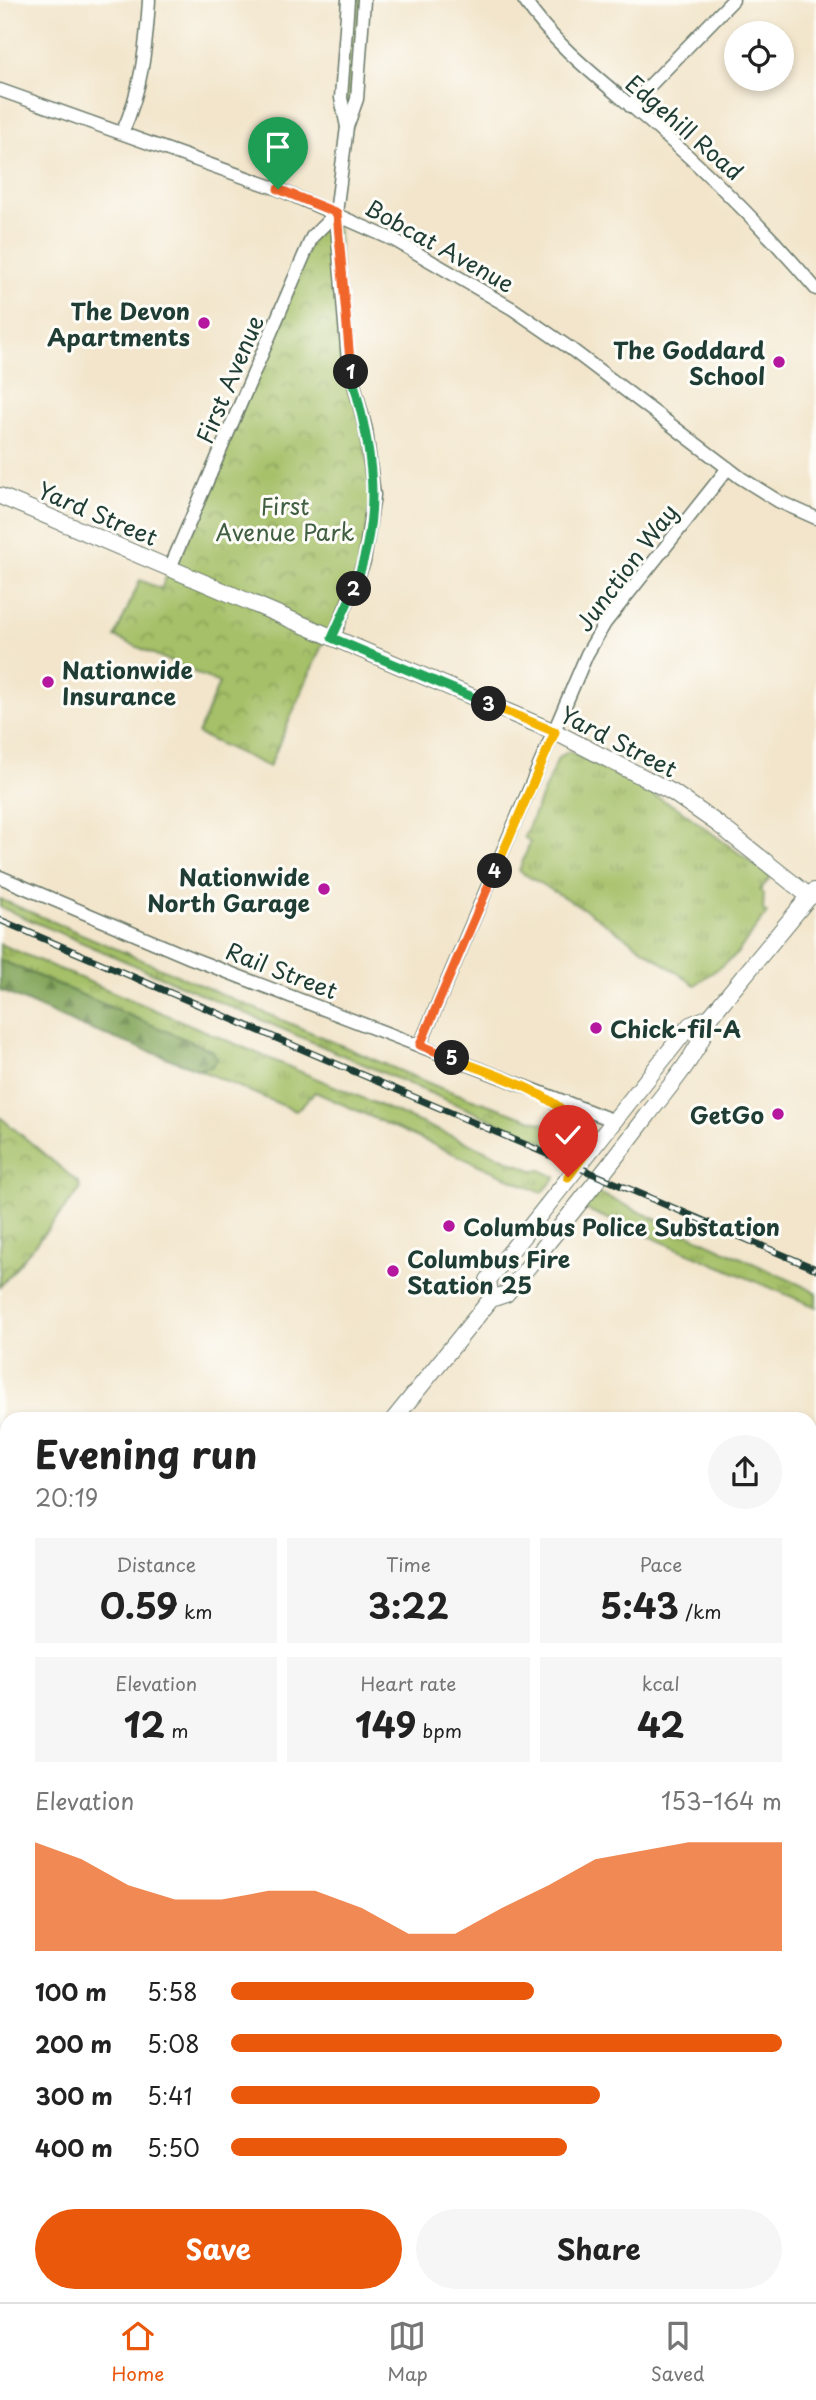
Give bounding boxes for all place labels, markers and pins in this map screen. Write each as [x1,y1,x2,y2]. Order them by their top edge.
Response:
pin [248,117,308,189]
place label: The Devon Apartments [47,293,190,354]
marker: The Devon Apartments [196,315,212,331]
place label: The Goddard School [613,332,765,393]
pin: 1 [334,354,368,390]
marker: The Goddard School [771,354,787,370]
pin: 2 [336,572,372,606]
place label: Nationwide Insurance [62,652,193,713]
marker: Nationwide Insurance [40,674,56,690]
pin: 3 [472,686,506,722]
pin: 4 [477,854,512,888]
place label: Nationwide North Garage [147,859,311,920]
marker: Nationwide North Garage [316,881,332,897]
place label: Chick-fil-A [610,1011,741,1046]
marker: Chick-fil-A [588,1020,604,1036]
pin: 5 [434,1040,470,1076]
place label: GetGo [690,1097,764,1132]
pin [538,1105,598,1177]
marker: GetGo [770,1106,786,1122]
place label: Columbus Police Substation [463,1209,780,1244]
marker: Columbus Police Substation [441,1218,457,1234]
place label: Columbus Fire Station 25 [407,1241,571,1302]
marker: Columbus Fire Station 25 [385,1263,401,1279]

